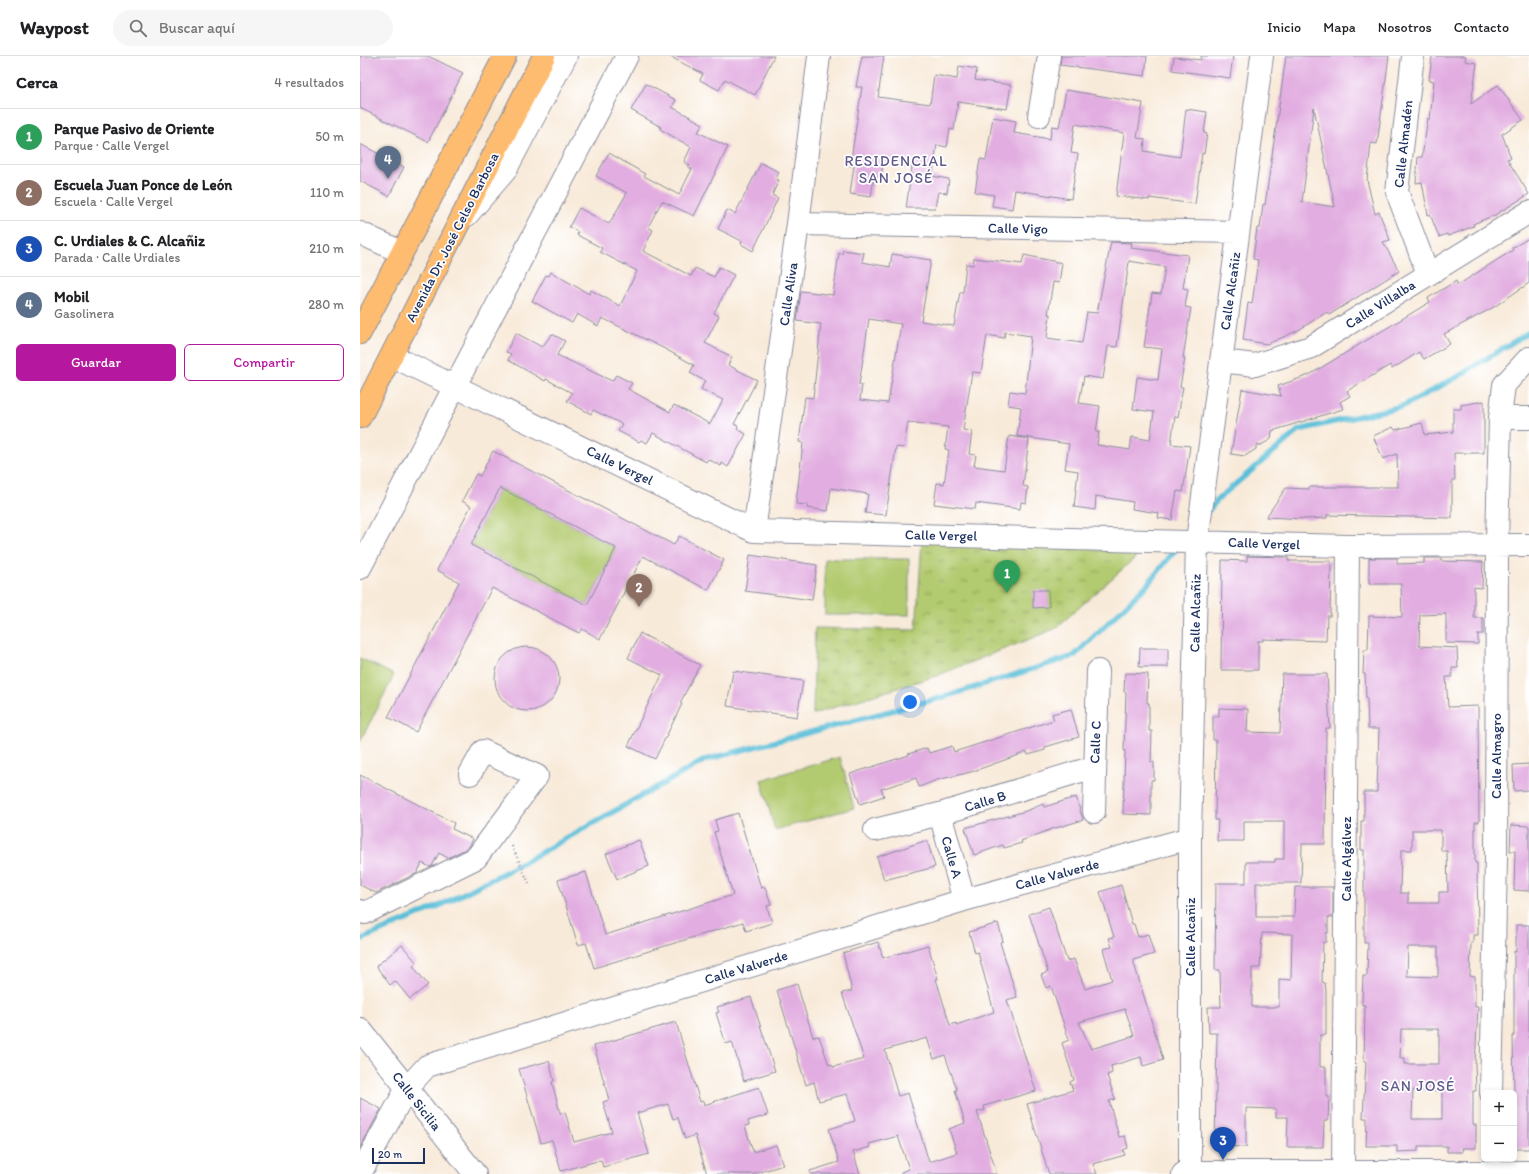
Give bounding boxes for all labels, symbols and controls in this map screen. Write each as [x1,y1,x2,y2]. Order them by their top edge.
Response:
search box [113,10,393,46]
text: Waypost [20,16,89,39]
icon: search [127,17,149,39]
text: Buscar aquí [159,19,235,37]
text: Inicio [1267,19,1301,36]
text: Mapa [1323,19,1356,36]
text: Nosotros [1378,19,1432,36]
text: Contacto [1454,19,1509,36]
text: Cerca [16,72,58,92]
text: 4 resultados [274,75,344,90]
street label: Calle Almadén [1390,99,1417,189]
text: Parque Pasivo de Oriente [54,120,214,138]
text: 1 [26,129,32,144]
text: 50 m [315,129,344,144]
text: Parque · Calle Vergel [54,138,169,153]
pin: 4 [375,146,401,179]
street label: Avenida Dr. José Celso Barbosa [402,149,503,325]
district label: RESIDENCIAL SAN JOSÉ [844,152,948,187]
text: Escuela Juan Ponce de León [54,176,232,194]
text: 2 [26,185,32,200]
text: 110 m [310,185,344,200]
text: Escuela · Calle Vergel [54,194,173,209]
street label: Calle Vigo [988,219,1048,238]
text: C. Urdiales & C. Alcañiz [54,232,205,250]
text: 3 [25,241,33,256]
text: 210 m [309,241,344,256]
text: Parada · Calle Urdiales [54,250,180,265]
street label: Calle Alcañiz [1217,250,1244,331]
street label: Calle Aliva [776,260,801,327]
street label: Calle Villalba [1342,276,1418,333]
text: Mobil [54,288,89,306]
text: 4 [25,297,33,312]
text: 280 m [308,297,344,312]
text: Gasolinera [54,306,114,321]
button: Guardar [16,344,176,381]
button: Compartir [184,344,344,381]
street label: Calle Vergel [584,442,656,489]
street label: Calle Vergel [905,526,977,545]
street label: Calle Vergel [1228,534,1300,553]
pin: 1 [994,560,1020,593]
street label: Calle Alcañiz [1186,573,1205,652]
pin: 2 [626,574,652,607]
your location [900,692,920,712]
street label: Calle Almagro [1488,713,1505,799]
street label: Calle C [1086,720,1105,764]
street label: Calle B [962,787,1008,816]
street label: Calle Algálvez [1338,816,1355,901]
street label: Calle A [937,834,966,880]
street label: Calle Valverde [1013,855,1101,894]
street label: Calle Alcañiz [1182,897,1199,976]
street label: Calle Valverde [702,947,790,988]
street label: Calle Sicilia [388,1068,445,1135]
district label: SAN JOSÉ [1381,1077,1455,1095]
map controls [1481,1090,1517,1162]
button: + [1481,1090,1517,1126]
button: − [1481,1126,1517,1162]
pin: 3 [1210,1127,1236,1160]
scale bar [372,1146,425,1165]
text: 20 m [378,1148,402,1161]

